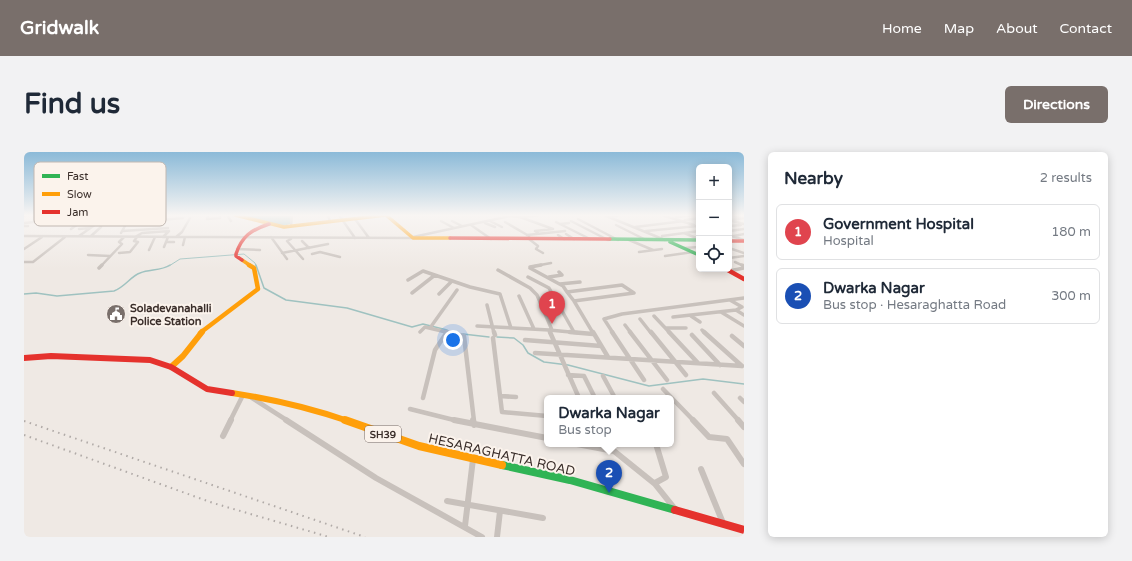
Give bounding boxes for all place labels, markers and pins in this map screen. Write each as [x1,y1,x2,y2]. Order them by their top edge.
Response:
pin: 1 [539,291,565,324]
place label: Soladevanahalli Police Station [130,302,212,328]
public building icon: Soladevanahalli Police Station [105,303,127,325]
pin: 2 [596,460,622,493]

